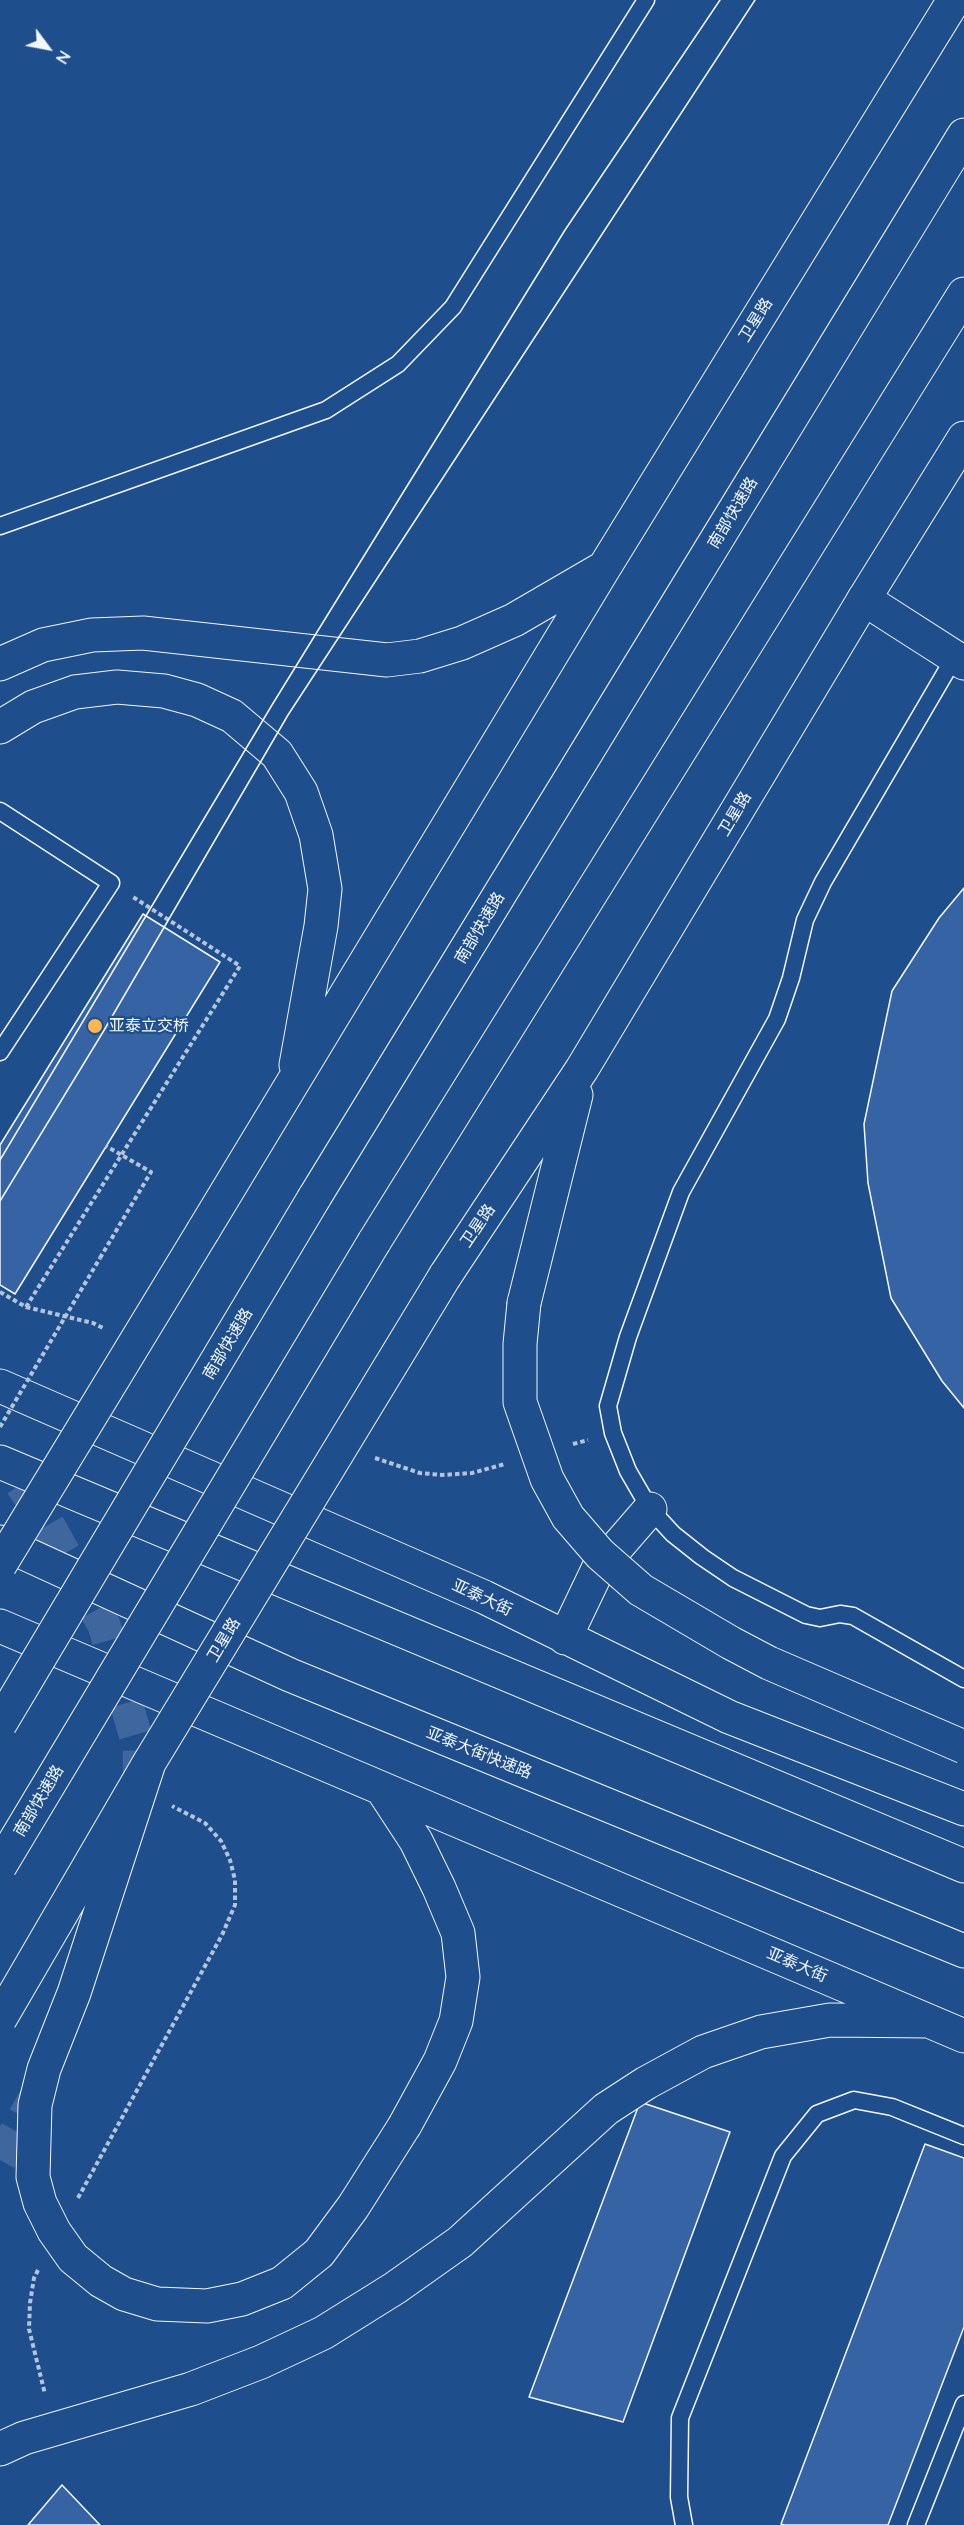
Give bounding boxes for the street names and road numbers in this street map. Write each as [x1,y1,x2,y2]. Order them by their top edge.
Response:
street label: 卫星路 [735,295,777,345]
street label: 南部快速路 [704,474,762,552]
street label: 卫星路 [714,788,756,840]
street label: 南部快速路 [451,889,509,967]
street label: 卫星路 [457,1201,499,1251]
street label: 南部快速路 [199,1305,257,1383]
street label: 亚泰大街 [449,1576,515,1620]
street label: 卫星路 [203,1614,245,1666]
street label: 亚泰大街快速路 [423,1723,535,1783]
street label: 南部快速路 [10,1762,68,1840]
street label: 亚泰大街 [764,1944,830,1986]

